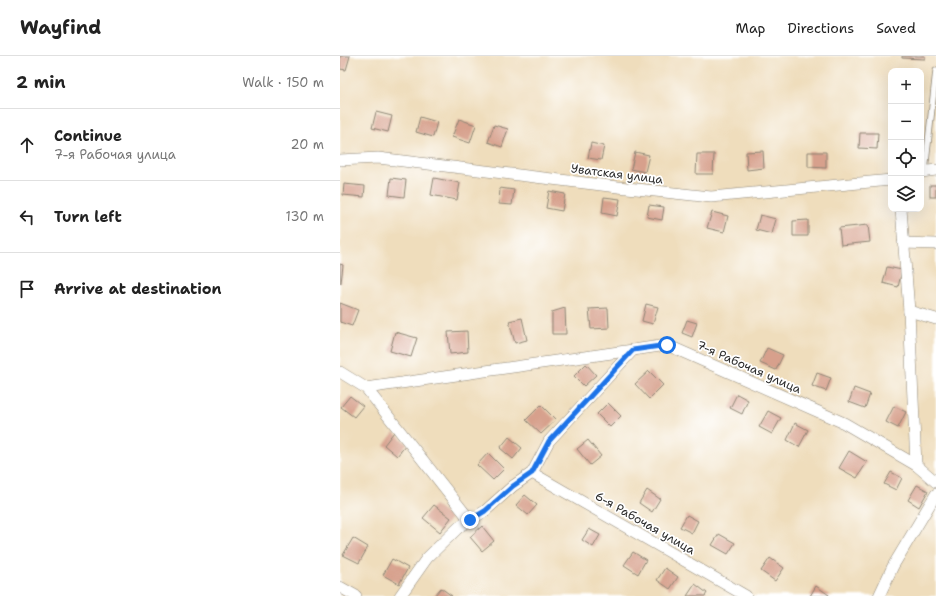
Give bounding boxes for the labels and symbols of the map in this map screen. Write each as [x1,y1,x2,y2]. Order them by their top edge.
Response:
street label: Уватская улица [570,160,664,188]
route start [658,336,676,354]
street label: 7-я Рабочая улица [694,337,804,397]
street label: 6-я Рабочая улица [592,488,698,558]
route end [461,511,479,529]

